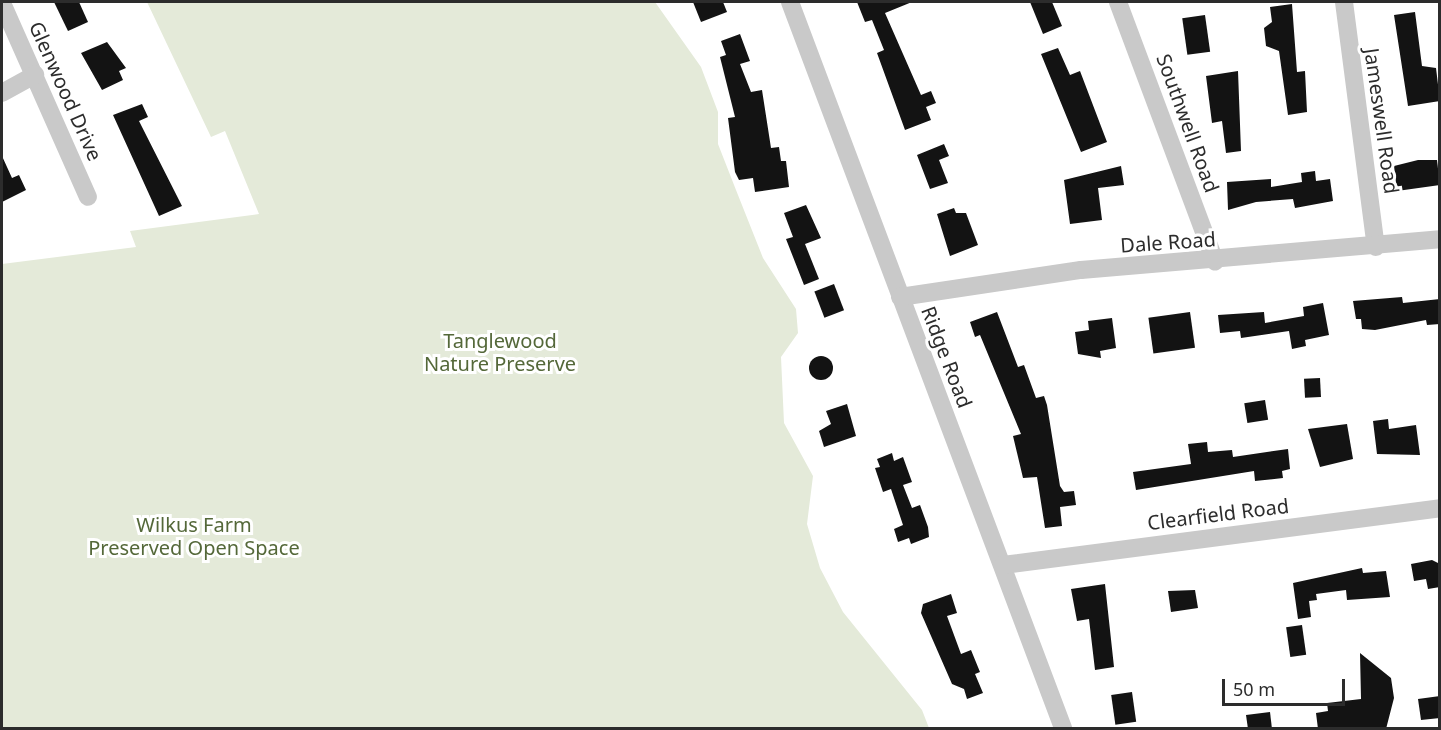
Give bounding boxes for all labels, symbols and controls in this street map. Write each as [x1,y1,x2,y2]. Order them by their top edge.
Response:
street label: Glenwood Drive [24,17,108,165]
street label: Jameswell Road [1360,47,1404,195]
street label: Southwell Road [1152,50,1224,196]
street label: Dale Road [1120,227,1216,257]
street label: Ridge Road [917,303,977,411]
park label: Tanglewood Nature Preserve [424,328,576,375]
street label: Clearfield Road [1146,493,1290,535]
park label: Wilkus Farm Preserved Open Space [88,513,300,560]
scale bar [1225,667,1348,705]
text: 50 m [1233,677,1275,701]

